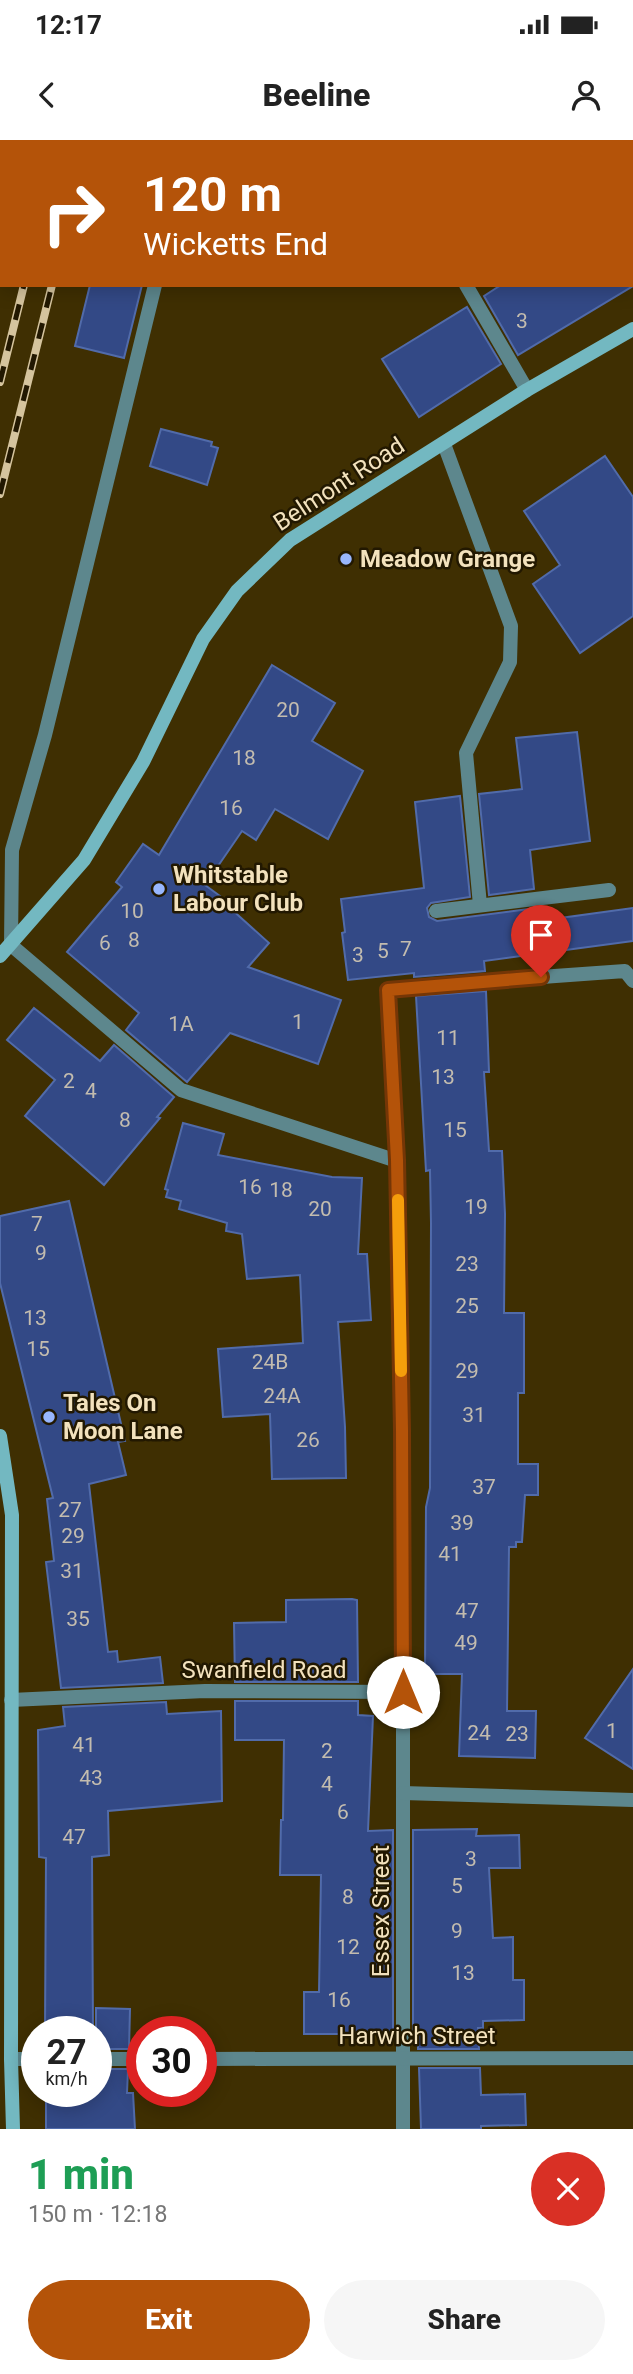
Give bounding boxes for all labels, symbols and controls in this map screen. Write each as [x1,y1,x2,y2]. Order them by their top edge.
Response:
text: 12:17 [35,10,102,40]
icon: back [28,76,66,114]
text: Beeline [263,76,370,114]
icon: person [567,76,605,114]
text: 120 m [143,166,282,223]
icon: right [28,168,119,259]
text: Wicketts End [143,225,328,263]
house number: 3 [516,309,528,333]
street label: Belmont Road [268,431,410,537]
place label: Meadow Grange [360,545,535,573]
marker: Meadow Grange [338,551,354,567]
house number: 20 [276,698,300,722]
house number: 18 [232,746,256,770]
house number: 16 [219,796,243,820]
place label: Whitstable Labour Club [173,861,303,917]
marker: Whitstable Labour Club [151,881,167,897]
house number: 10 [120,899,144,923]
pin [511,905,571,977]
icon: arrive [522,916,560,954]
house number: 8 [128,928,140,952]
house number: 6 [99,931,111,955]
house number: 7 [400,937,412,961]
house number: 5 [377,939,389,963]
house number: 3 [352,943,364,967]
house number: 1 [292,1010,304,1034]
house number: 1A [168,1012,194,1036]
house number: 11 [436,1026,460,1050]
house number: 13 [431,1065,455,1089]
house number: 2 [63,1069,75,1093]
house number: 4 [85,1079,97,1103]
house number: 8 [119,1108,131,1132]
house number: 15 [443,1118,467,1142]
house number: 16 [238,1175,262,1199]
house number: 18 [269,1178,293,1202]
house number: 19 [464,1195,488,1219]
house number: 20 [308,1197,332,1221]
house number: 7 [31,1212,43,1236]
house number: 9 [35,1241,47,1265]
house number: 23 [455,1252,479,1276]
house number: 25 [455,1294,479,1318]
house number: 13 [23,1306,47,1330]
house number: 15 [26,1337,50,1361]
house number: 24B [252,1350,288,1374]
house number: 29 [455,1359,479,1383]
house number: 24A [263,1384,301,1408]
place label: Tales On Moon Lane [63,1389,183,1445]
house number: 31 [462,1403,486,1427]
marker: Tales On Moon Lane [41,1409,57,1425]
house number: 26 [296,1428,320,1452]
house number: 37 [472,1475,496,1499]
house number: 27 [58,1498,82,1522]
house number: 39 [450,1511,474,1535]
house number: 29 [61,1524,85,1548]
house number: 41 [438,1542,462,1566]
house number: 31 [60,1559,84,1583]
house number: 47 [455,1599,479,1623]
house number: 35 [66,1607,90,1631]
house number: 49 [454,1631,478,1655]
position arrow [366,1655,440,1729]
street label: Swanfield Road [181,1656,347,1684]
house number: 1 [606,1719,618,1743]
house number: 24 [467,1721,491,1745]
house number: 23 [505,1722,529,1746]
house number: 41 [72,1733,96,1757]
house number: 2 [321,1739,333,1763]
house number: 43 [79,1766,103,1790]
house number: 4 [321,1772,333,1796]
house number: 6 [337,1800,349,1824]
house number: 47 [62,1825,86,1849]
street label: Essex Street [367,1845,395,1977]
house number: 3 [465,1847,477,1871]
house number: 5 [451,1874,463,1898]
house number: 8 [342,1885,354,1909]
house number: 9 [451,1919,463,1943]
house number: 12 [336,1935,360,1959]
house number: 13 [451,1961,475,1985]
house number: 16 [327,1988,351,2012]
speed limit sign: 30 [126,2016,217,2107]
street label: Harwich Street [338,2022,496,2050]
text: 27 [46,2032,87,2073]
text: km/h [45,2068,88,2089]
text: 1 min [28,2150,134,2199]
button: close [531,2152,605,2226]
text: 150 m · 12:18 [28,2201,167,2228]
button: Exit [28,2280,310,2360]
button: Share [324,2280,605,2360]

